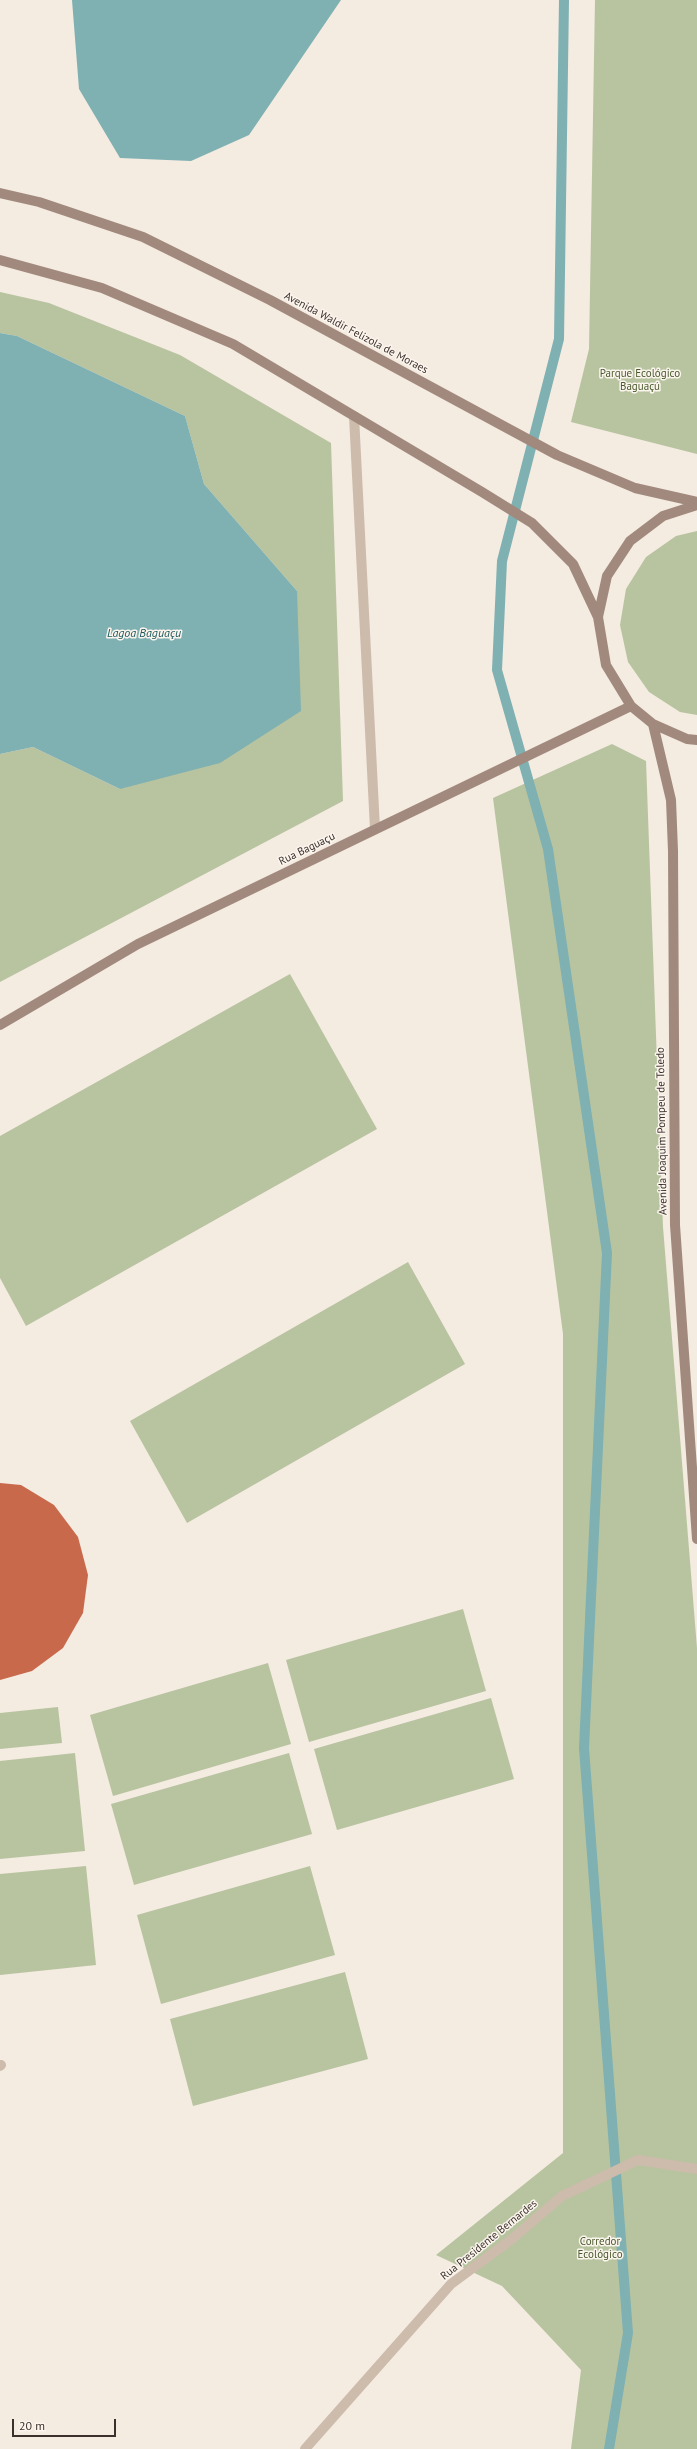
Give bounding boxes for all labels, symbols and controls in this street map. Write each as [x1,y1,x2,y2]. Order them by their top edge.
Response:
street label: Avenida Waldir Felizola de Moraes [282,289,430,377]
park label: Parque Ecológico Baguaçú [600,367,680,393]
water label: Lagoa Baguaçu [107,627,181,641]
street label: Rua Baguaçu [277,830,337,868]
street label: Avenida Joaquim Pompeu de Toledo [654,1047,670,1215]
street label: Rua Presidente Bernardes [438,2197,540,2283]
park label: Corredor Ecológico [577,2235,623,2261]
scale bar [14,2411,118,2437]
text: 20 m [19,2418,45,2433]

